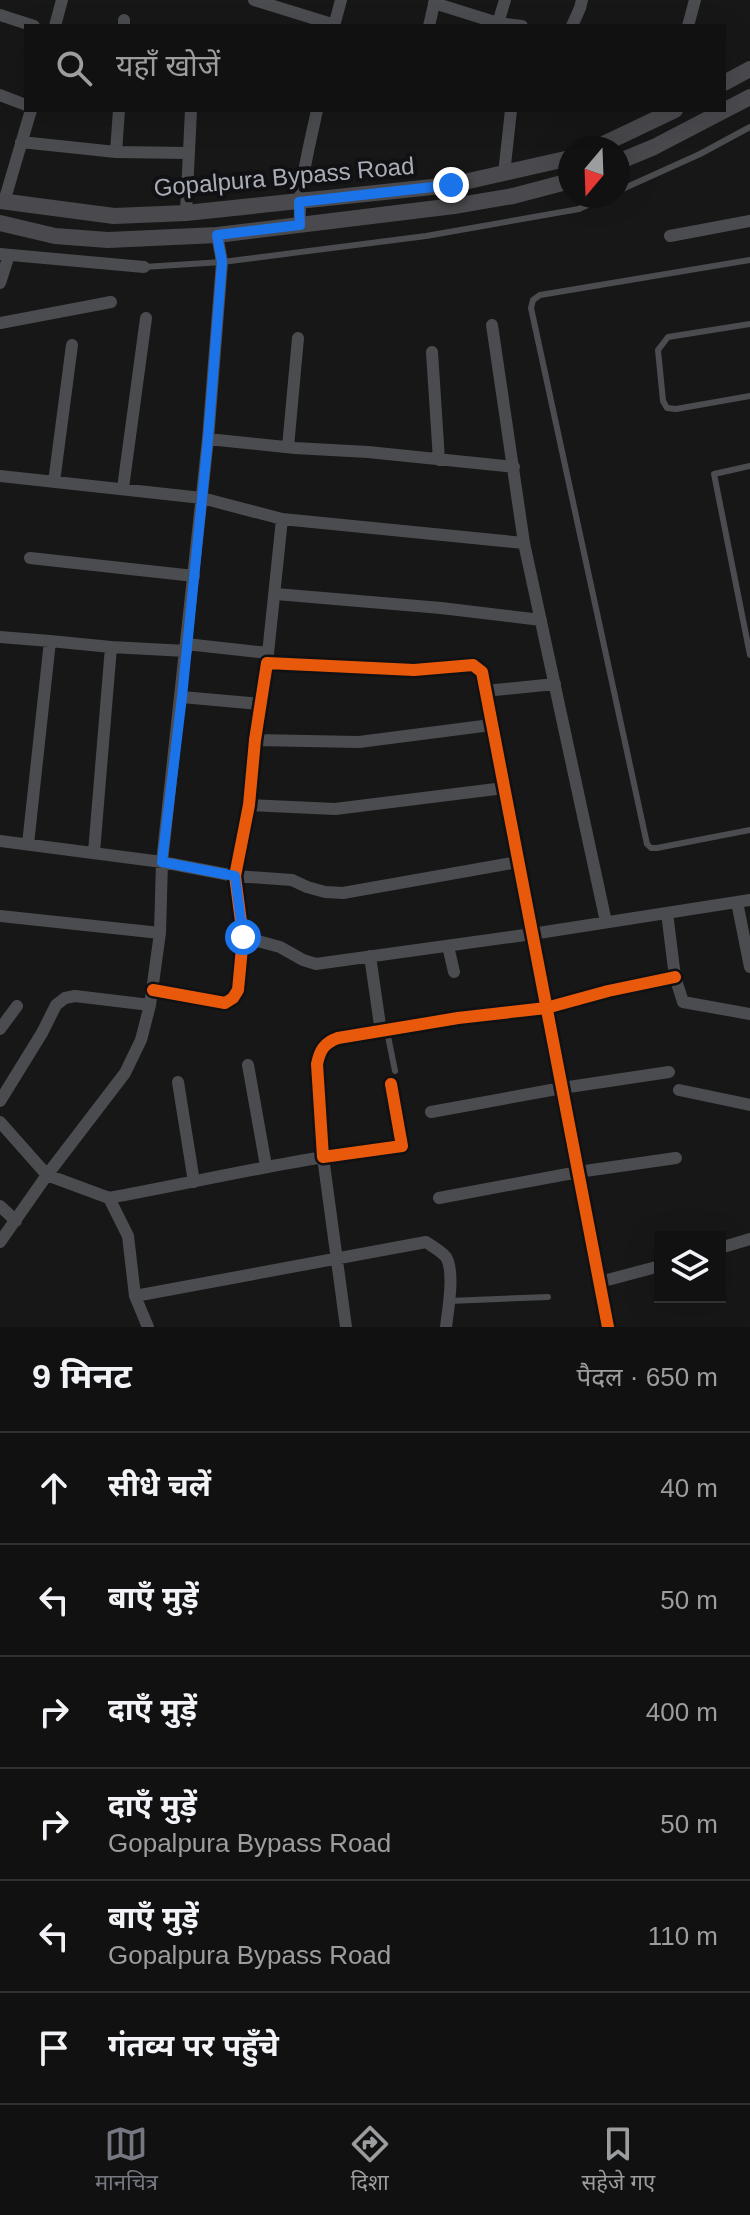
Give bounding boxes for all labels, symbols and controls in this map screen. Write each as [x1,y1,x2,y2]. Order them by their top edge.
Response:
search box [24,24,726,112]
icon: search [52,46,96,90]
text: यहाँ खोजें [116,49,220,82]
north arrow [558,136,630,208]
street label: Gopalpura Bypass Road [153,152,415,201]
route end [433,167,469,203]
route start [225,919,261,955]
map controls [654,1231,726,1303]
button: layers [654,1231,726,1303]
text: 9 मिनट [32,1357,132,1395]
text: पैदल · 650 m [576,1362,718,1392]
icon: ahead [32,1466,76,1510]
text: सीधे चलें [108,1469,211,1502]
text: 40 m [660,1473,718,1503]
icon: left [32,1578,76,1622]
text: बाएँ मुड़ें [108,1581,199,1614]
text: 50 m [660,1585,718,1615]
icon: right [32,1690,76,1734]
text: दाएँ मुड़ें [108,1693,197,1726]
text: 400 m [646,1697,718,1727]
text: दाएँ मुड़ें [108,1789,197,1822]
icon: right [32,1802,76,1846]
text: 50 m [660,1809,718,1839]
text: Gopalpura Bypass Road [108,1828,391,1858]
text: बाएँ मुड़ें [108,1901,199,1934]
icon: left [32,1914,76,1958]
text: 110 m [648,1921,718,1951]
text: Gopalpura Bypass Road [108,1940,391,1970]
icon: arrive [32,2026,76,2070]
text: गंतव्य पर पहुँचे [108,2029,279,2062]
tab: मानचित्र [95,2122,158,2199]
tab: दिशा [348,2122,392,2199]
tab: सहेजे गए [582,2122,655,2199]

